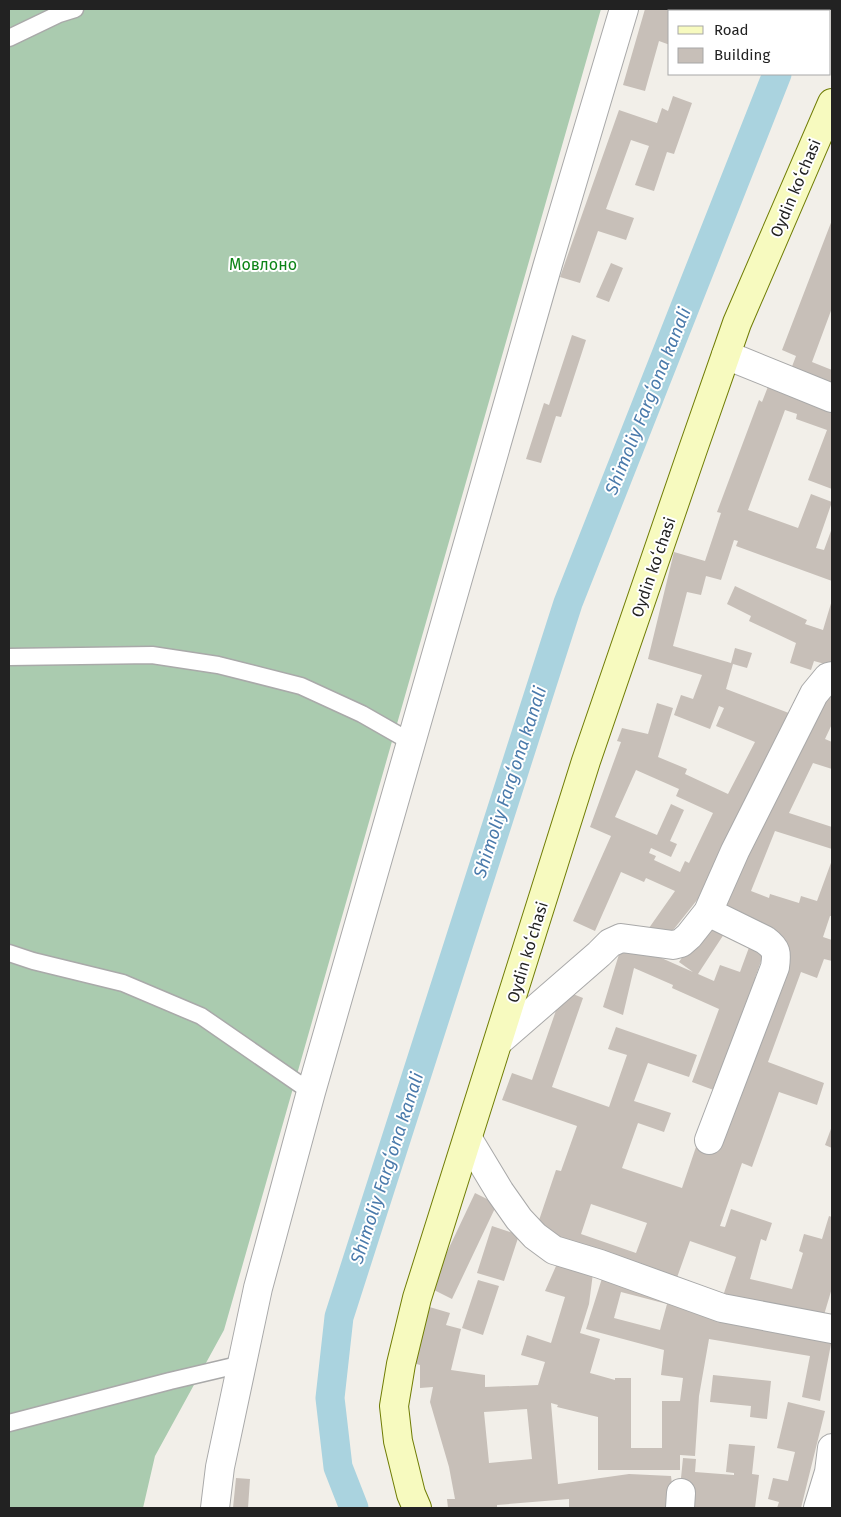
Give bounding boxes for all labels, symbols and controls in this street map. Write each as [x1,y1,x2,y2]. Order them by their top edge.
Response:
legend [668,10,831,75]
text: Road [714,21,749,39]
text: Building [714,46,770,64]
street label: Oydin koʻchasi [766,136,825,240]
park label: Мовлоно [229,255,297,274]
water label: Shimoliy Fargʻona kanali [600,304,696,499]
street label: Oydin koʻchasi [627,515,680,620]
water label: Shimoliy Fargʻona kanali [468,684,551,881]
street label: Oydin koʻchasi [503,899,552,1005]
water label: Shimoliy Fargʻona kanali [345,1070,428,1267]

